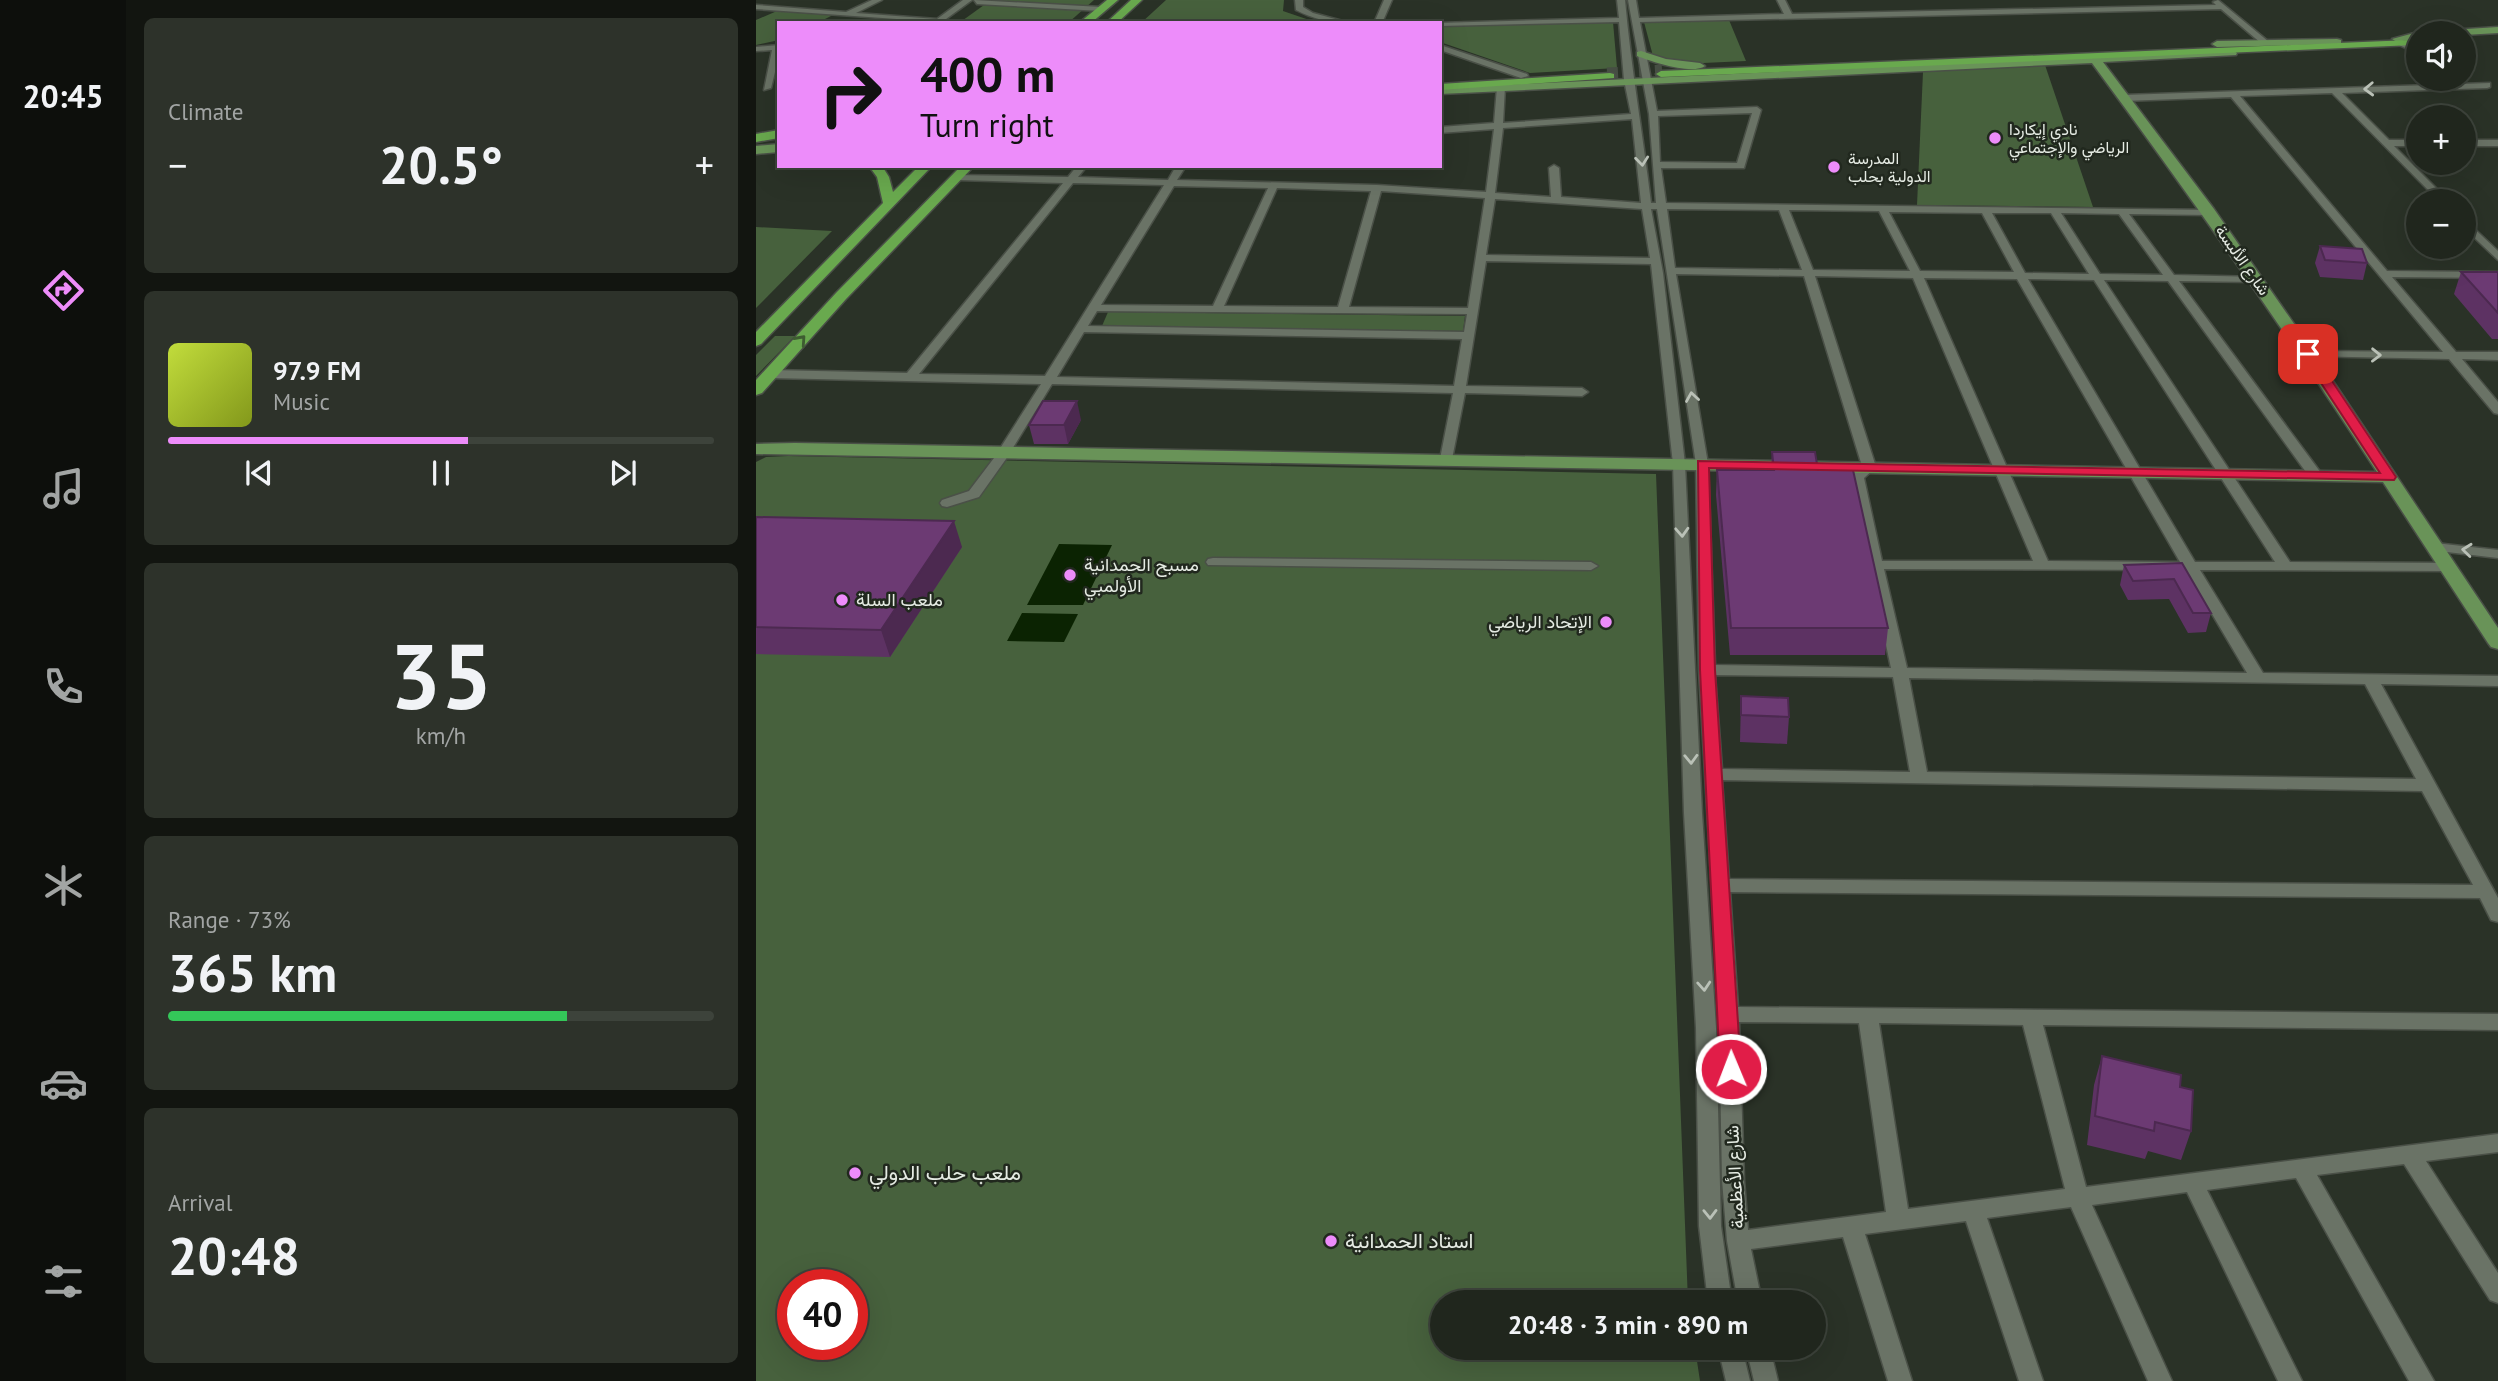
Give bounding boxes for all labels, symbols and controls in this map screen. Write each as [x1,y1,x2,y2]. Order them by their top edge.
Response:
map controls [2406,21,2476,259]
button: sound [2406,21,2476,91]
text: 400 m [920,42,1055,106]
icon: right [805,49,896,140]
text: 20:45 [22,75,104,117]
one-way arrow [2364,82,2375,97]
text: Climate [168,97,243,126]
text: Turn right [920,104,1054,146]
button: + [2406,105,2476,175]
place label: نادي إيكاردا الرياضي والإجتماعي [2009,119,2129,161]
marker: نادي إيكاردا الرياضي والإجتماعي [1987,130,2003,146]
text: 20.5° [379,131,503,198]
text: − [168,140,187,189]
text: + [695,140,714,189]
place label: المدرسة الدولية بحلب [1848,148,1931,187]
one-way arrow [1634,155,1649,167]
marker: المدرسة الدولية بحلب [1826,159,1842,175]
button: − [2406,189,2476,259]
street label: شارع الألبسة [2210,221,2274,300]
icon: directions [39,266,88,315]
pin [2278,324,2338,384]
one-way arrow [793,335,806,348]
icon: arrive [2289,335,2327,373]
one-way arrow [2371,347,2382,362]
text: 97.9 FM [273,354,361,387]
text: Music [273,387,330,416]
one-way arrow [1685,391,1700,403]
icon: previous [240,454,278,492]
icon: pause [422,454,460,492]
icon: next [604,454,642,492]
icon: music [39,464,88,513]
one-way arrow [1675,527,1690,538]
one-way arrow [2461,543,2472,558]
place label: مسبح الحمدانية الأولمبي [1084,553,1199,601]
marker: مسبح الحمدانية الأولمبي [1062,567,1078,583]
place label: ملعب السلة [856,588,943,611]
marker: ملعب السلة [834,592,850,608]
place label: الإتحاد الرياضي [1488,610,1592,637]
marker: الإتحاد الرياضي [1598,614,1614,630]
text: 35 [389,616,493,734]
icon: phone [39,662,88,711]
text: km/h [416,721,466,750]
one-way arrow [1683,754,1698,765]
icon: climate [39,861,88,910]
text: Range · 73% [168,905,291,934]
text: 365 km [168,939,337,1006]
one-way arrow [1696,981,1711,992]
position arrow [1694,1032,1768,1106]
icon: car [39,1059,88,1108]
street label: شارع الأعظمية [1720,1125,1750,1229]
place label: ملعب حلب الدولي [869,1159,1021,1190]
marker: ملعب حلب الدولي [847,1165,863,1181]
text: Arrival [168,1188,232,1217]
one-way arrow [1702,1208,1717,1219]
text: 20:48 [168,1222,300,1289]
place label: استاد الحمدانية [1345,1227,1473,1254]
marker: استاد الحمدانية [1323,1233,1339,1249]
icon: filters [39,1257,88,1306]
speed limit sign: 40 [777,1269,868,1360]
text: 20:48 · 3 min · 890 m [1508,1308,1748,1341]

